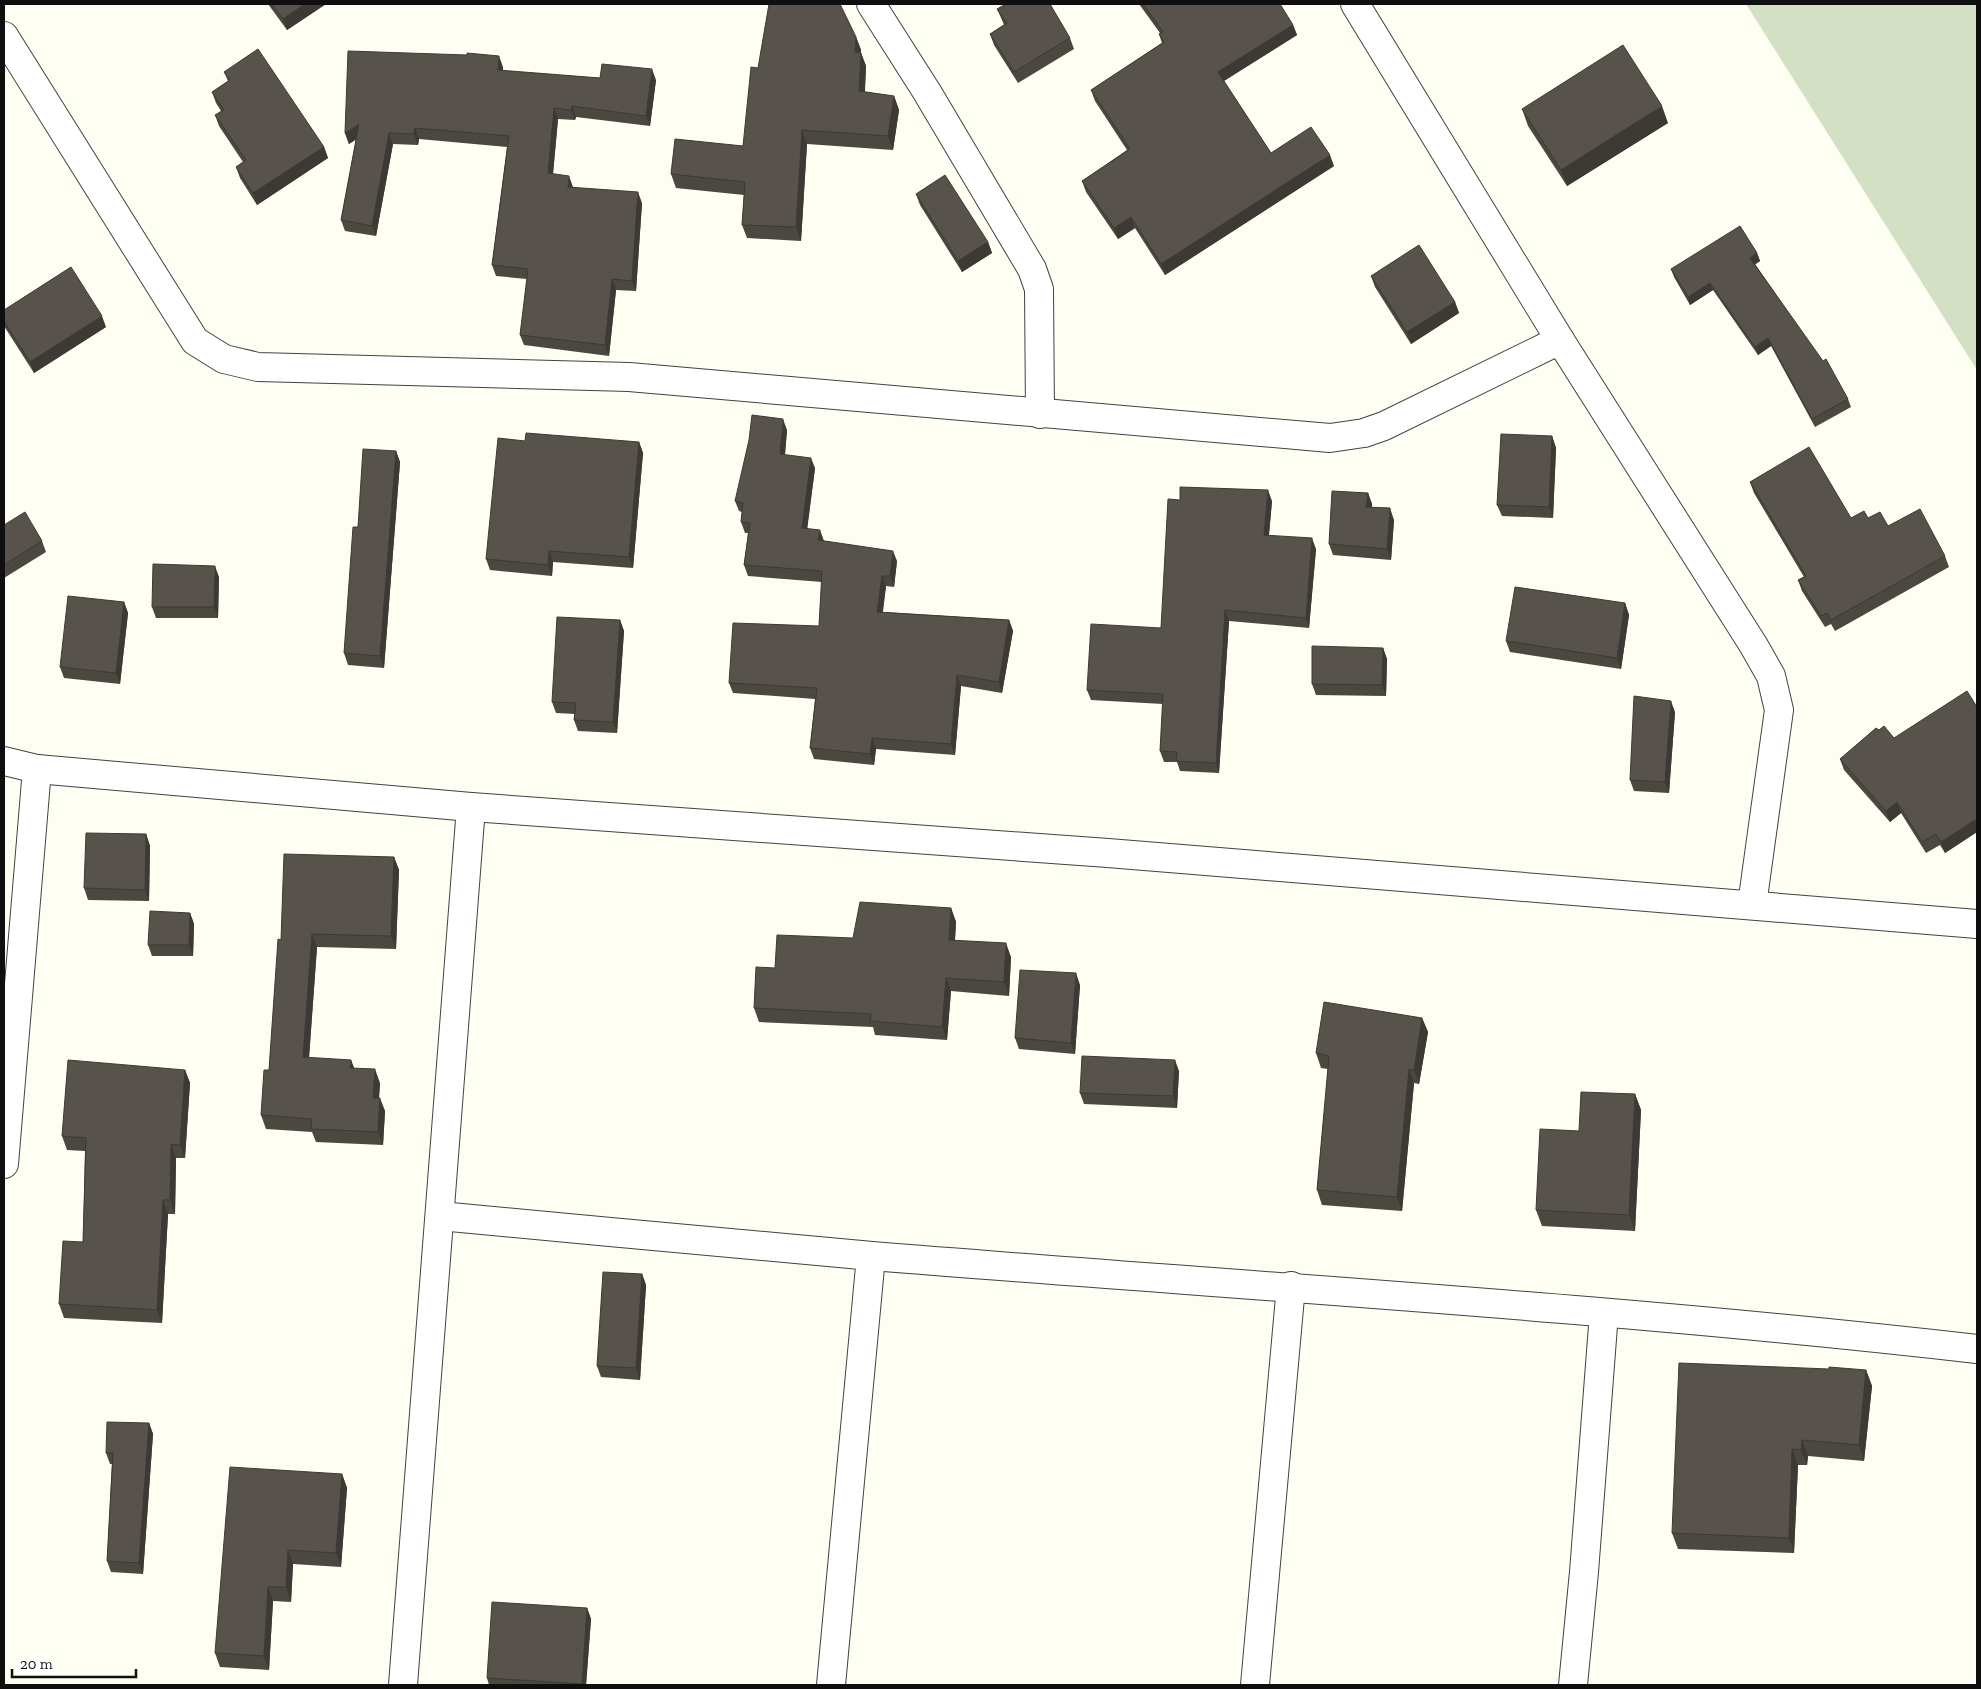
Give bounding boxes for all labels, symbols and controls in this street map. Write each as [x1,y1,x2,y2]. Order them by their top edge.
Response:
scale bar [12,1646,136,1678]
text: 20 m [20,1655,53,1673]

